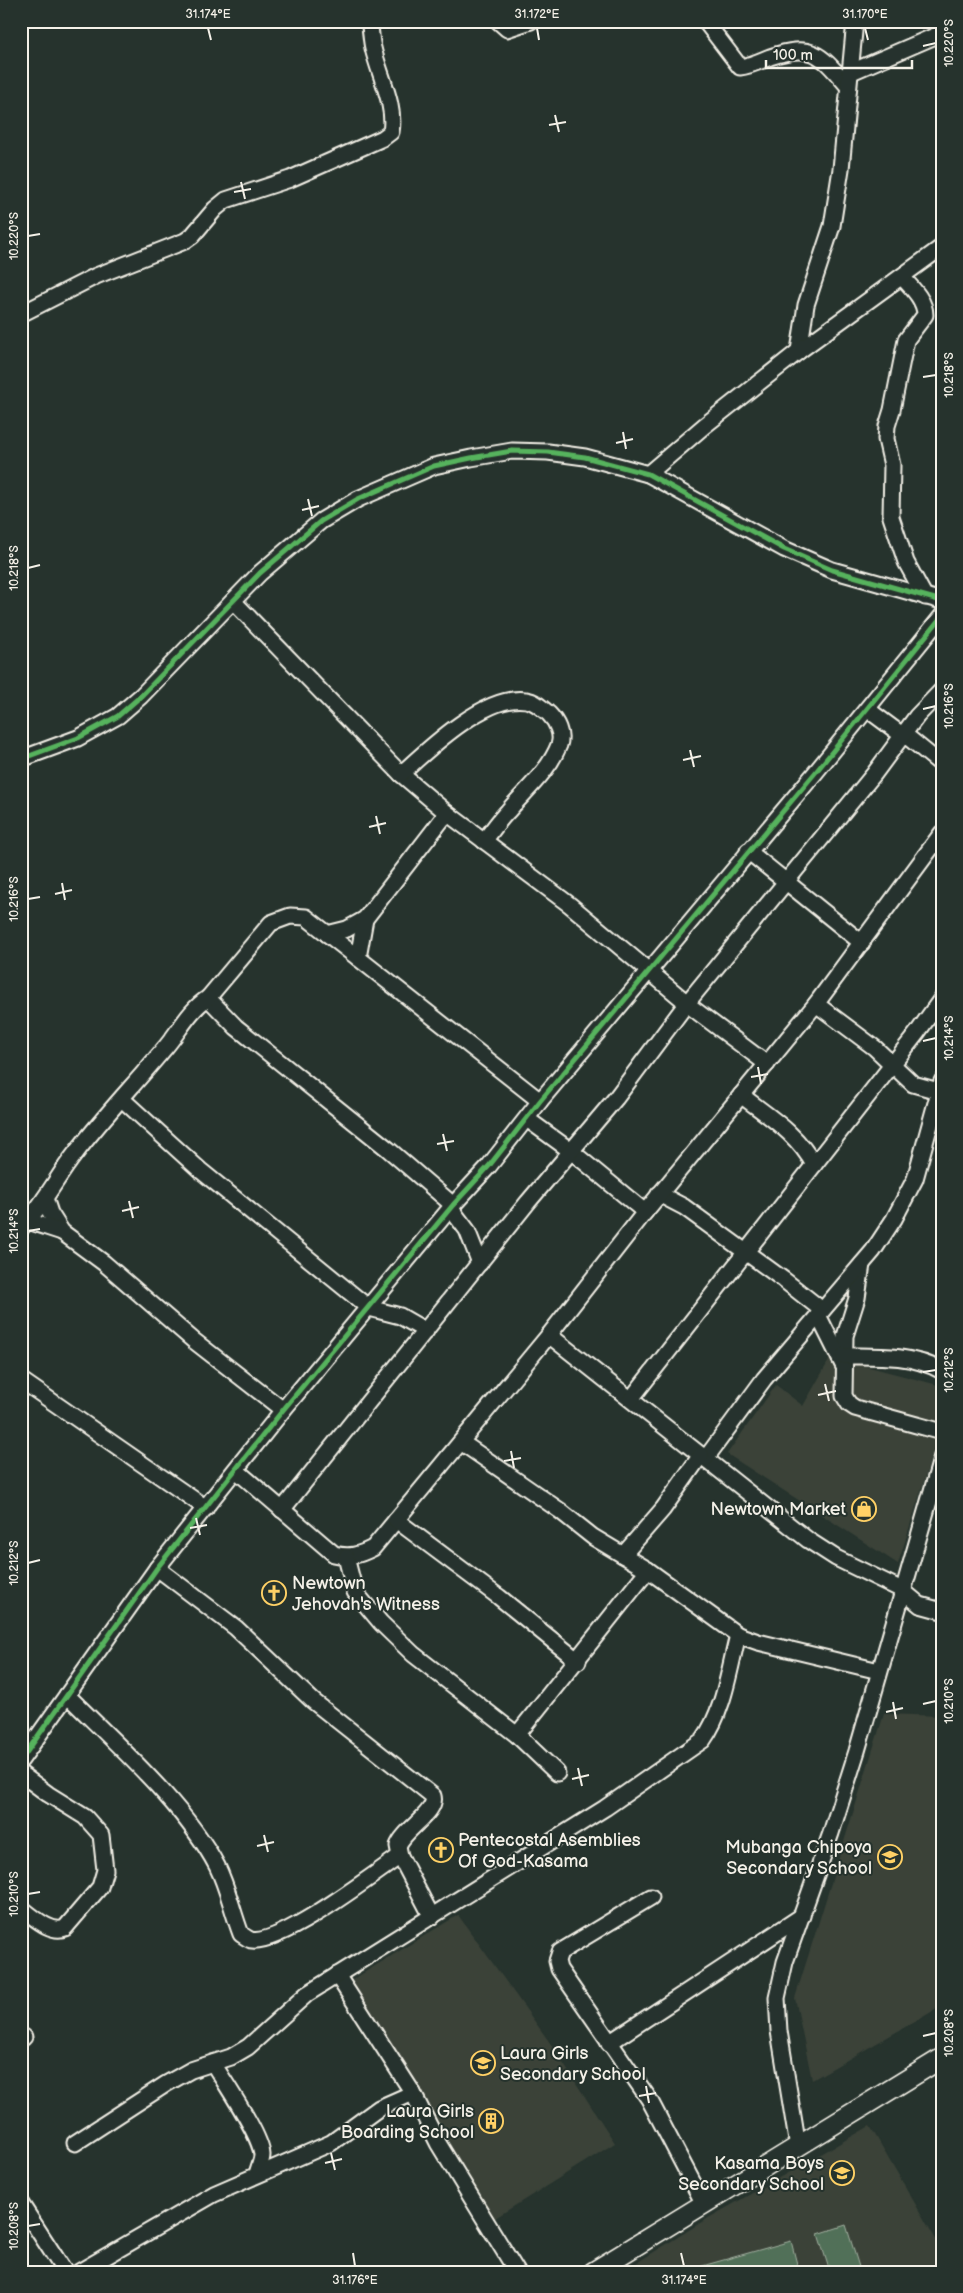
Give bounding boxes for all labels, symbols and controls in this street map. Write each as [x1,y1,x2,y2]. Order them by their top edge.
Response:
text: 31.174°E [185,7,231,22]
text: 31.172°E [514,7,560,22]
text: 31.170°E [842,7,888,22]
text: 10.220°S [942,19,957,67]
scale bar [766,38,912,70]
text: 100 m [773,46,813,65]
text: 10.220°S [7,212,22,260]
text: 10.218°S [942,352,957,398]
text: 10.218°S [7,545,22,591]
text: 10.216°S [942,683,957,729]
text: 10.216°S [7,876,22,922]
text: 10.214°S [942,1015,957,1061]
text: 10.214°S [7,1208,22,1254]
text: 10.212°S [942,1347,957,1393]
shop icon: Newtown Market [851,1496,877,1522]
place label: Newtown Market [710,1499,846,1520]
text: 10.212°S [7,1540,22,1586]
place label: Newtown Jehovah's Witness [292,1573,440,1615]
church icon: Newtown Jehovah's Witness [261,1580,287,1606]
text: 10.210°S [942,1678,957,1724]
place label: Pentecostal Asemblies Of God-Kasama [458,1830,641,1872]
church icon: Pentecostal Asemblies Of God-Kasama [428,1837,454,1863]
place label: Mubanga Chipoya Secondary School [725,1837,872,1879]
school or university icon: Mubanga Chipoya Secondary School [877,1844,903,1870]
text: 10.210°S [7,1871,22,1917]
text: 10.208°S [942,2009,957,2057]
place label: Laura Girls Secondary School [500,2043,646,2085]
school or university icon: Laura Girls Secondary School [470,2050,496,2076]
place label: Laura Girls Boarding School [341,2101,474,2143]
building icon: Laura Girls Boarding School [478,2108,504,2134]
place label: Kasama Boys Secondary School [678,2153,824,2195]
school or university icon: Kasama Boys Secondary School [829,2160,855,2186]
text: 10.208°S [7,2202,22,2250]
text: 31.176°E [332,2273,378,2288]
text: 31.174°E [661,2273,707,2288]

